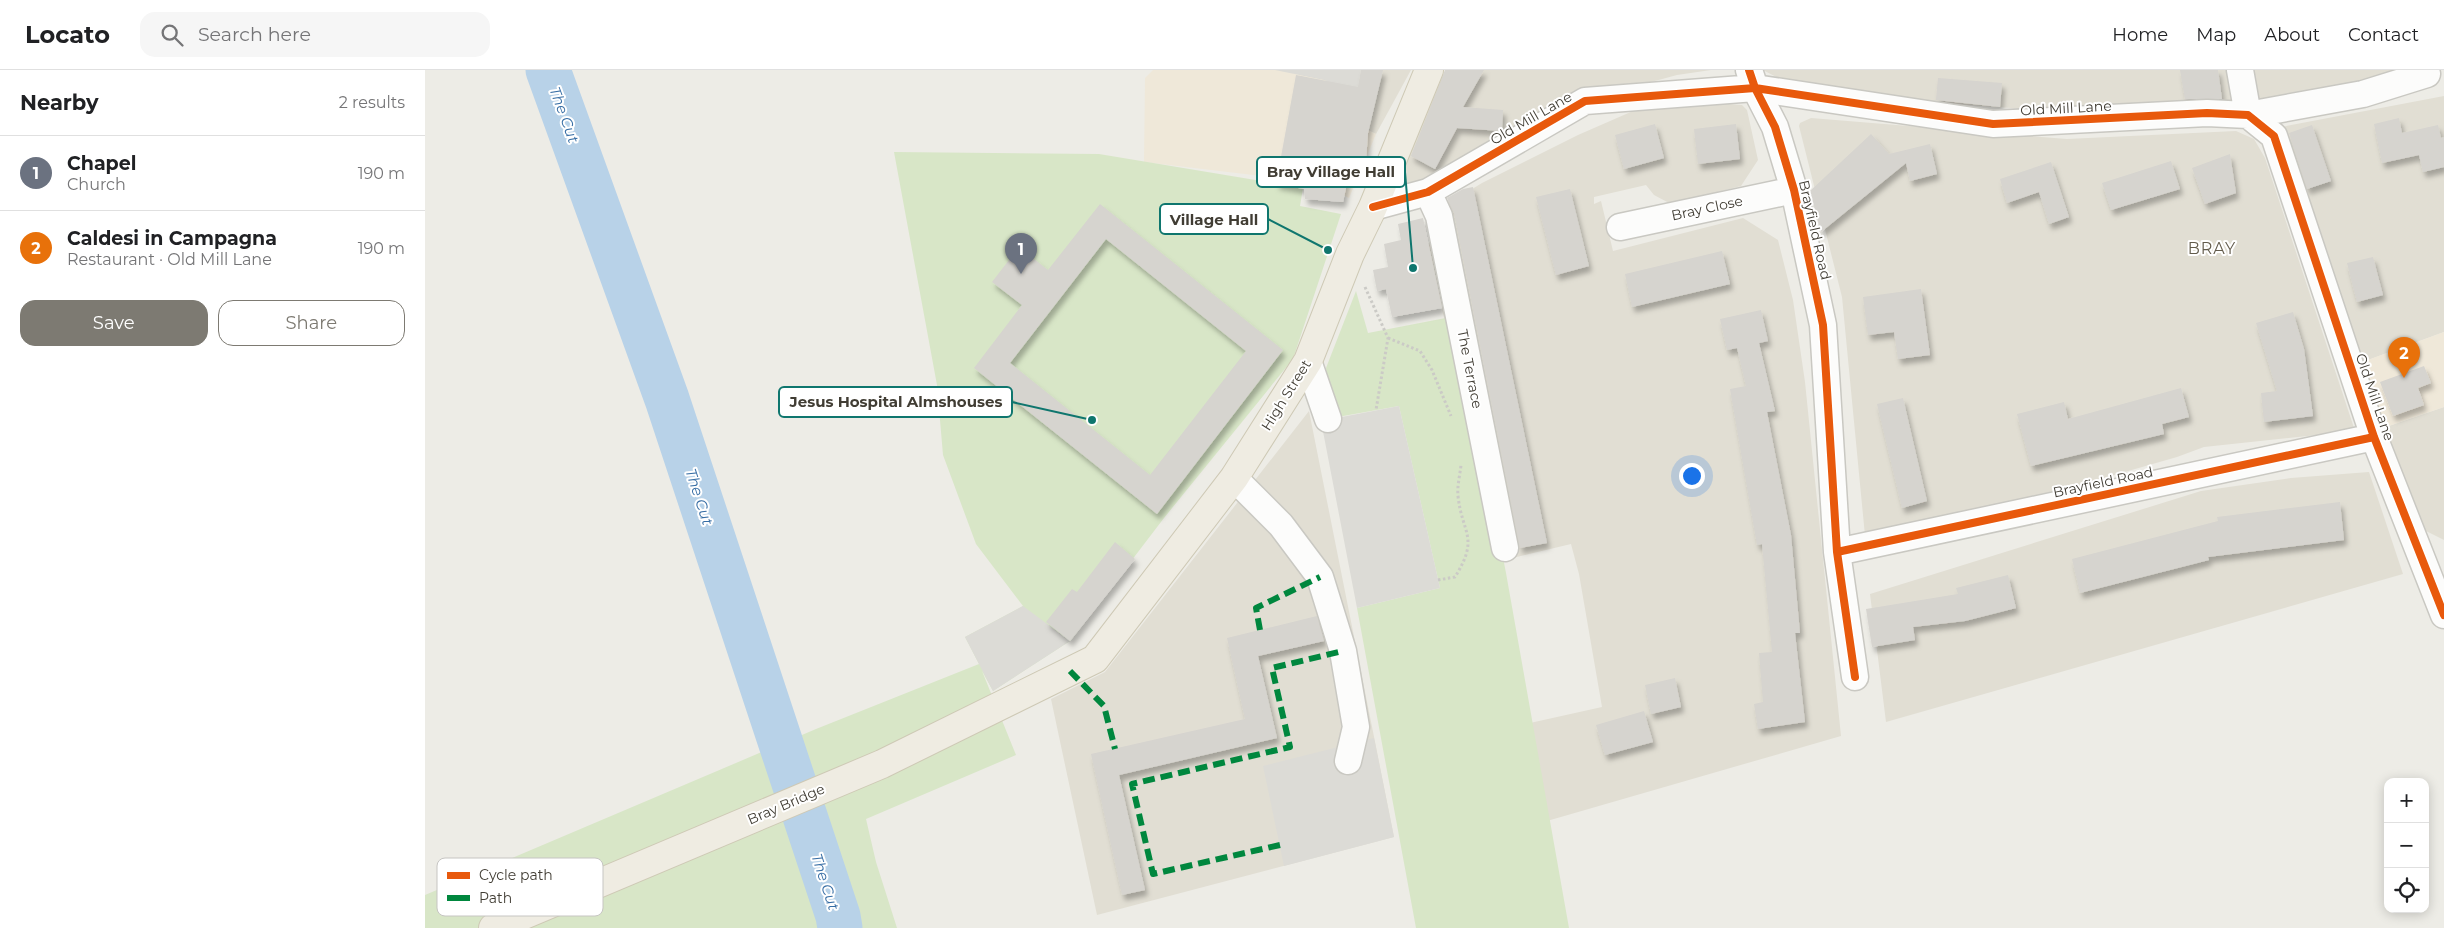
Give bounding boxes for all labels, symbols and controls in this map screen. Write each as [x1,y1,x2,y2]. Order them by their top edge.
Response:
search box [140,12,490,57]
text: Locato [25,20,110,49]
icon: search [158,21,186,49]
text: Search here [198,23,311,46]
text: Home [2112,24,2168,46]
text: Map [2196,24,2236,46]
text: About [2264,24,2320,46]
text: Contact [2348,24,2419,46]
water label: The Cut [546,84,583,146]
street label: Old Mill Lane [1487,87,1575,149]
text: Nearby [20,90,99,115]
text: 2 results [339,93,405,112]
street label: Old Mill Lane [2020,97,2112,119]
text: Chapel [67,152,136,175]
callout: Bray Village Hall [1257,157,1405,187]
text: Bray Village Hall [1267,162,1395,181]
text: 1 [33,164,39,183]
text: 190 m [358,164,405,183]
text: Church [67,175,126,194]
street label: Brayfield Road [1795,178,1835,282]
street label: Bray Close [1670,192,1744,224]
callout: Village Hall [1160,204,1268,234]
text: Village Hall [1169,210,1258,229]
text: Caldesi in Campagna [67,227,277,250]
pin: 1 [1005,233,1037,274]
text: 2 [31,239,41,258]
text: 190 m [358,239,405,258]
district label: BRAY [2188,239,2236,258]
text: Restaurant · Old Mill Lane [67,250,272,269]
button: Save [20,300,208,346]
button: Share [218,300,405,346]
street label: The Terrace [1453,328,1487,410]
pin: 2 [2388,337,2420,378]
street label: Old Mill Lane [2352,351,2398,443]
street label: High Street [1257,356,1315,434]
callout: Jesus Hospital Almshouses [779,387,1012,417]
text: Jesus Hospital Almshouses [789,392,1002,411]
your location [1679,463,1705,489]
street label: Brayfield Road [2051,463,2155,501]
water label: The Cut [681,466,718,528]
map controls [2384,778,2429,913]
button: + [2384,778,2429,823]
street label: Bray Bridge [745,780,827,828]
button: − [2384,823,2429,868]
water label: The Cut [807,851,844,913]
legend [437,858,603,916]
text: Cycle path [479,866,553,884]
button: locate [2384,868,2429,913]
text: Path [479,889,512,907]

